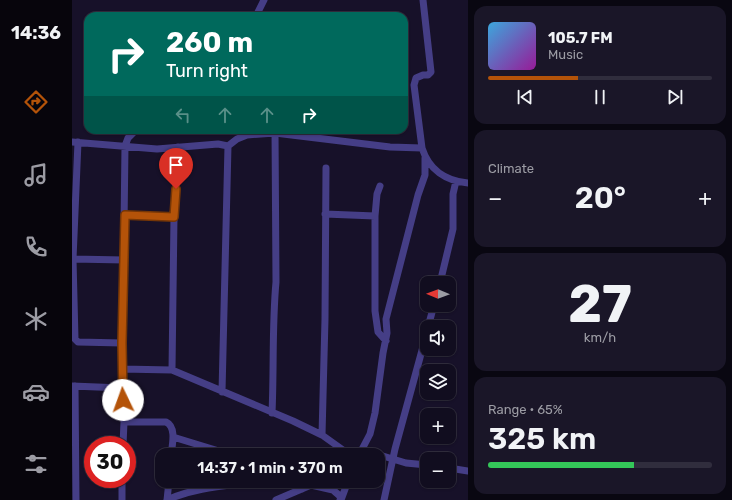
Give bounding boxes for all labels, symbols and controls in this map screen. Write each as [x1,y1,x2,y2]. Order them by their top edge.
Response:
text: 14:36 [11,22,61,44]
text: 260 m [166,26,253,59]
icon: right [100,28,152,80]
text: 105.7 FM [548,29,613,47]
text: Music [548,47,583,62]
text: Turn right [166,60,248,82]
icon: previous [514,86,536,108]
icon: pause [589,86,611,108]
icon: next [664,86,686,108]
icon: directions [22,88,50,116]
icon: left [172,104,194,126]
icon: ahead [214,104,236,126]
icon: ahead [256,104,278,126]
icon: right [298,104,320,126]
pin [159,148,193,189]
icon: arrive [165,154,187,176]
icon: music [22,161,50,189]
text: Climate [488,161,534,176]
text: 20° [575,180,626,216]
text: − [488,185,502,212]
text: + [698,185,712,212]
icon: phone [22,233,50,261]
text: 27 [568,273,632,335]
north arrow [420,276,456,312]
map controls [420,276,456,488]
icon: climate [22,305,50,333]
button: sound [420,320,456,356]
text: km/h [584,330,616,345]
button: layers [420,364,456,400]
icon: car [22,378,50,406]
position arrow [102,379,144,421]
text: Range · 65% [488,402,563,417]
button: + [420,408,456,444]
text: 325 km [488,421,596,457]
speed limit sign: 30 [84,436,136,488]
icon: filters [22,450,50,478]
button: − [420,452,456,488]
text: 14:37 · 1 min · 370 m [197,459,343,477]

